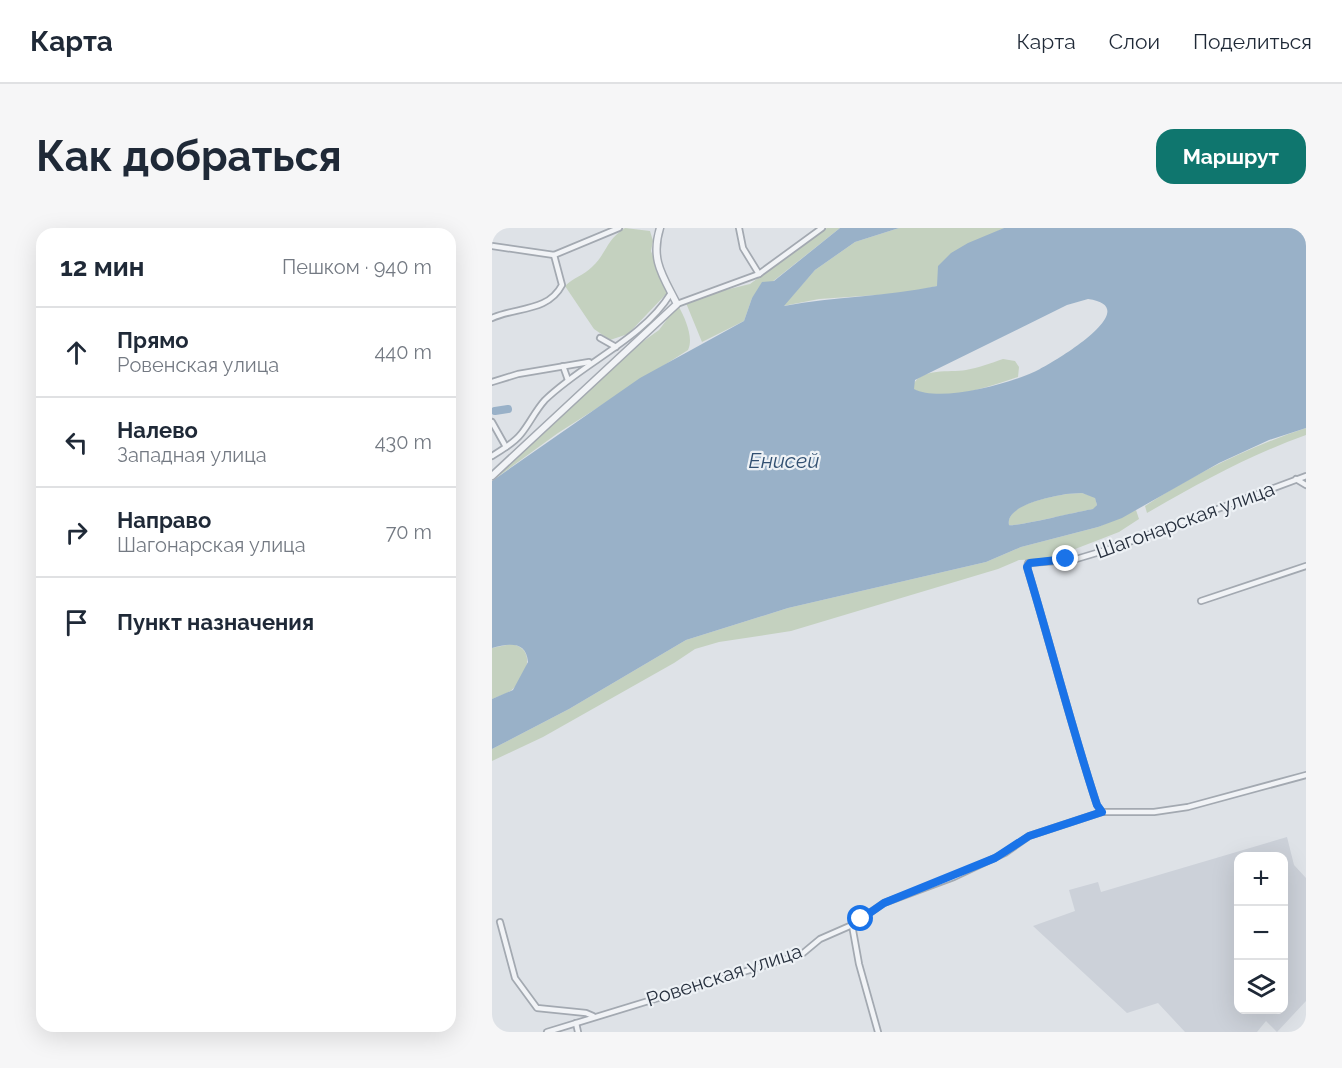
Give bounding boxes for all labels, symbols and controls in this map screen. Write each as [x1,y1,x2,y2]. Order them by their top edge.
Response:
text: Карта [30,25,113,58]
text: Карта [1017,29,1076,54]
text: Слои [1109,29,1160,54]
text: Поделиться [1193,29,1312,54]
button: Маршрут [1156,129,1306,184]
text: Как добраться [36,132,342,181]
text: 12 мин [60,252,144,282]
text: Пешком · 940 m [282,255,432,279]
text: Прямо [117,327,189,353]
icon: ahead [60,336,93,369]
text: 440 m [374,340,432,364]
text: Ровенская улица [117,353,279,377]
text: Налево [117,417,198,443]
icon: left [60,426,93,459]
text: 430 m [375,430,432,454]
text: Западная улица [117,443,267,467]
water label: Енисей [749,448,819,473]
street label: Шагонарская улица [1092,476,1278,564]
text: Направо [117,507,211,533]
icon: right [60,516,93,549]
text: 70 m [386,520,432,544]
text: Шагонарская улица [117,533,306,557]
route end [1052,545,1078,571]
icon: arrive [60,606,93,639]
text: Пункт назначения [117,609,314,635]
map controls [1234,852,1288,1014]
button: + [1234,852,1288,906]
route start [847,905,873,931]
button: − [1234,906,1288,960]
street label: Ровенская улица [643,939,805,1011]
button: layers [1234,960,1288,1014]

